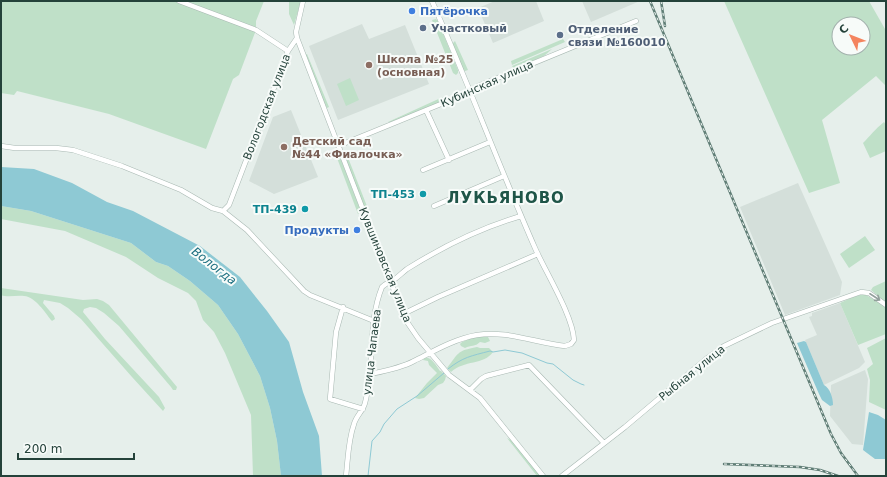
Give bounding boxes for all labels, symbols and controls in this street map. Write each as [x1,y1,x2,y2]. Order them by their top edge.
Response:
place label: Пятёрочка [420,5,488,18]
marker: Пятёрочка [407,6,417,16]
north arrow [831,16,871,56]
place label: Участковый [431,22,507,35]
text: С [837,22,852,37]
marker: Участковый [418,23,428,33]
place label: Отделение связи №160010 [568,23,666,49]
marker: Отделение связи №160010 [555,30,565,40]
street label: Вологодская улица [241,52,293,162]
place label: Школа №25 (основная) [377,53,453,79]
street label: Кубинская улица [439,58,535,110]
marker: Школа №25 (основная) [364,60,374,70]
place label: Детский сад №44 «Фиалочка» [292,135,403,161]
marker: Детский сад №44 «Фиалочка» [279,142,289,152]
place label: ТП-453 [371,188,415,201]
marker: ТП-453 [418,189,428,199]
district label: ЛУКЬЯНОВО [447,189,565,207]
place label: ТП-439 [253,203,297,216]
marker: ТП-439 [300,204,310,214]
street label: Кувшиновская улица [356,206,414,324]
place label: Продукты [285,224,349,237]
marker: Продукты [352,225,362,235]
water label: Вологда [189,244,239,288]
one-way arrow [869,293,880,301]
street label: улица Чапаева [360,308,384,396]
street label: Рыбная улица [656,342,728,404]
scale bar [18,435,134,461]
text: 200 m [24,442,62,456]

